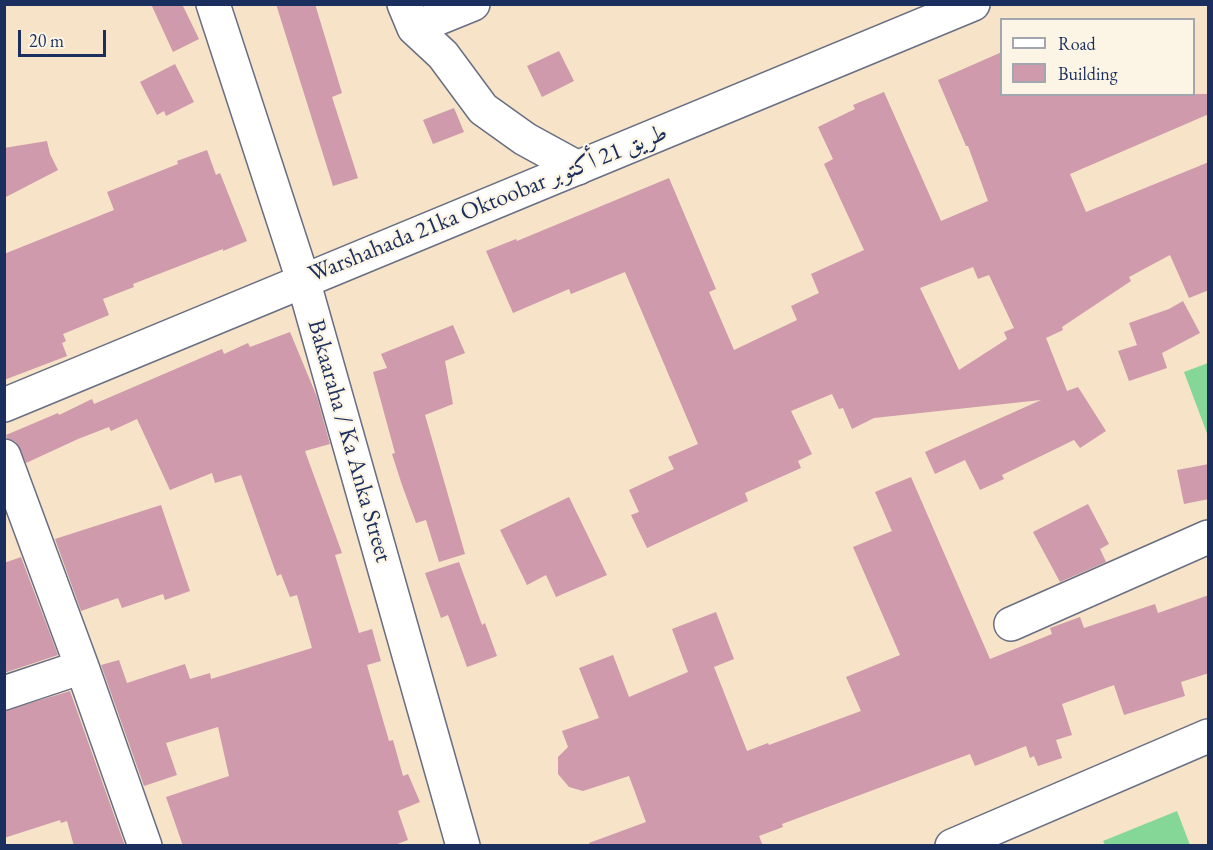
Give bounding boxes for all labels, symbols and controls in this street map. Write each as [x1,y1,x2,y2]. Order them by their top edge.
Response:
scale bar [21,18,110,56]
legend [1000,18,1195,96]
text: 20 m [29,29,64,52]
text: Road [1058,32,1096,55]
text: Building [1058,62,1118,85]
street label: Warshahada 21ka Oktoobar طريق 21 أكتوبر [304,119,672,289]
street label: Bakaaraha / Ka Anka Street [301,316,397,566]

